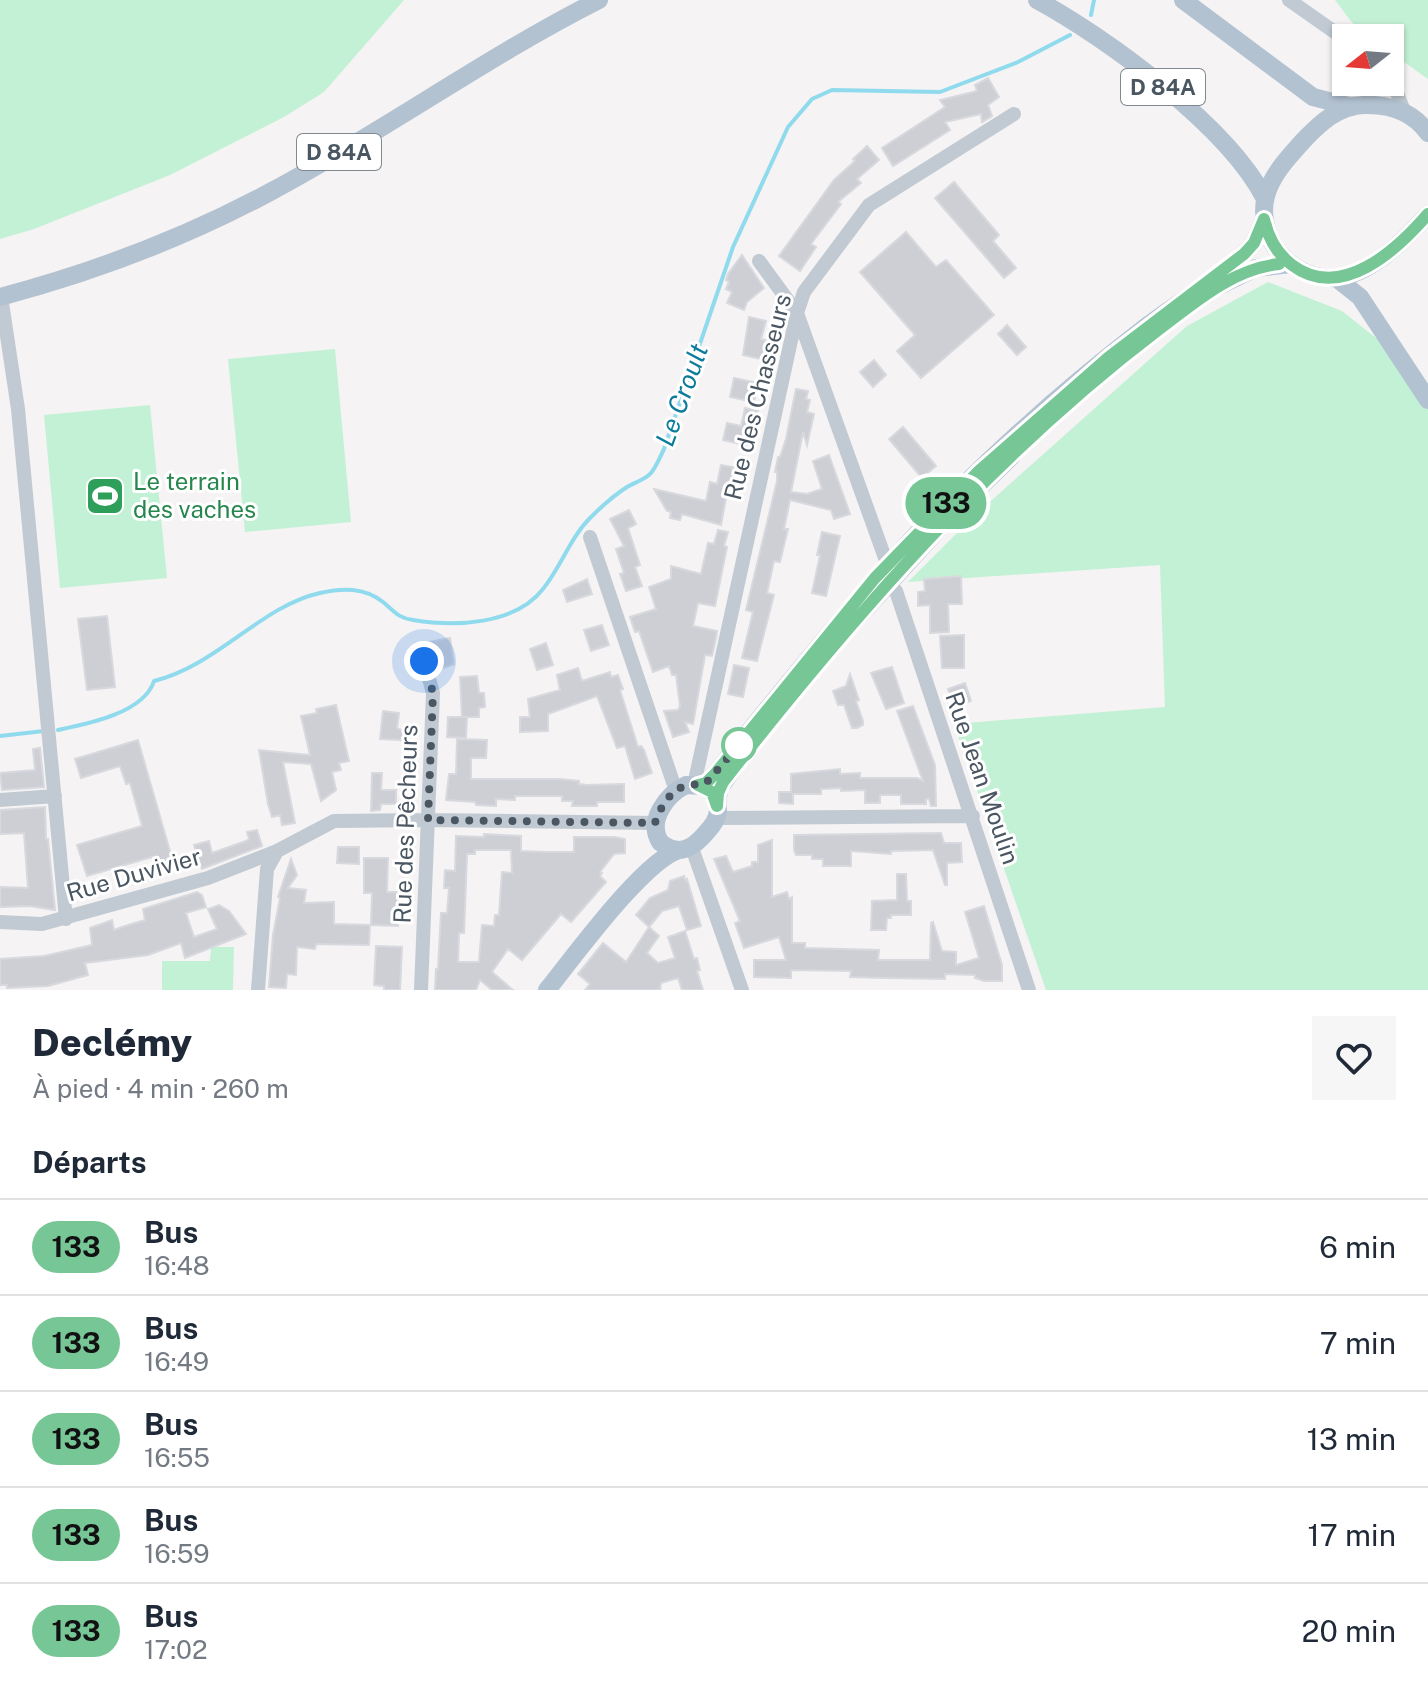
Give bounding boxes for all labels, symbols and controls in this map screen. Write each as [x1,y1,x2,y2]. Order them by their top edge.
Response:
north arrow [1332,24,1404,96]
map controls [1332,24,1404,96]
road number: D 84A [1121,69,1205,105]
road number: D 84A [297,134,381,170]
street label: Rue des Chasseurs [718,291,796,503]
water label: Le Croult [649,339,714,450]
place label: Le terrain des vaches [133,467,256,523]
sports icon: Le terrain des vaches [84,475,126,517]
line badge: 133 [900,477,992,529]
text: 133 [921,486,971,519]
your location [404,641,444,681]
street label: Rue Jean Moulin [940,688,1026,868]
street label: Rue des Pêcheurs [388,724,422,924]
unlabelled marker [722,728,756,762]
street label: Rue Duvivier [63,841,204,907]
button: heart [1312,1016,1396,1100]
text: Declémy [32,1020,192,1065]
text: À pied · 4 min · 260 m [32,1073,289,1104]
text: Départs [32,1144,146,1180]
text: Bus [144,1214,198,1250]
text: 6 min [1319,1229,1396,1265]
text: 133 [51,1230,101,1263]
text: 16:48 [144,1250,210,1281]
text: Bus [144,1310,198,1346]
text: 7 min [1320,1325,1396,1361]
text: 133 [51,1326,101,1359]
text: 16:49 [144,1346,209,1377]
text: Bus [144,1406,198,1442]
text: 13 min [1307,1421,1396,1457]
text: 133 [51,1422,101,1455]
text: 16:55 [144,1442,210,1473]
text: Bus [144,1502,198,1538]
text: 17 min [1308,1517,1396,1553]
text: 133 [51,1518,101,1551]
text: 16:59 [144,1538,210,1569]
text: Bus [144,1598,198,1634]
text: 20 min [1302,1613,1396,1649]
text: 133 [51,1614,101,1647]
text: 17:02 [144,1634,207,1665]

